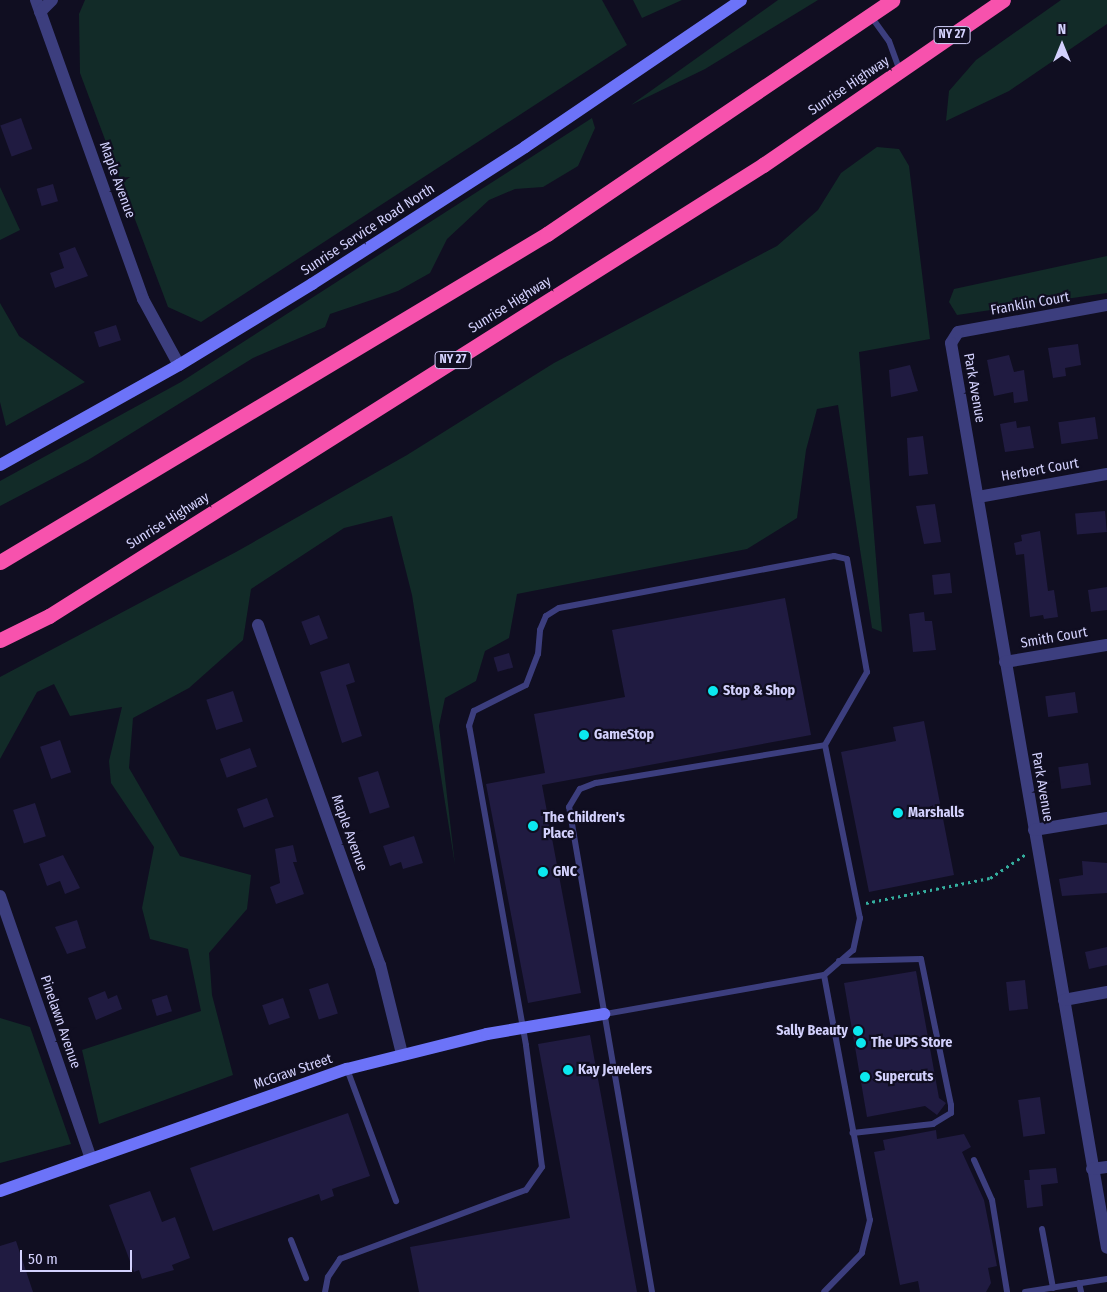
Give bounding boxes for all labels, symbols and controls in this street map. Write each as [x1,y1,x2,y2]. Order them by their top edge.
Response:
north arrow [1037,20,1087,70]
text: N [1058,21,1066,38]
road number: NY 27 [933,26,971,44]
street label: Sunrise Highway [805,53,893,119]
street label: Maple Avenue [95,139,139,221]
street label: Sunrise Service Road North [298,181,438,279]
street label: Sunrise Highway [466,273,554,337]
street label: Franklin Court [989,289,1071,319]
road number: NY 27 [434,350,472,370]
street label: Park Avenue [960,352,988,424]
street label: Herbert Court [1000,455,1080,485]
street label: Sunrise Highway [124,489,212,553]
street label: Smith Court [1019,624,1089,652]
place label: Stop & Shop [723,683,795,699]
marker: Stop & Shop [707,685,719,697]
place label: GameStop [594,727,654,743]
marker: GameStop [578,729,590,741]
street label: Park Avenue [1028,751,1056,823]
street label: Maple Avenue [327,792,371,874]
place label: Marshalls [908,805,964,821]
marker: Marshalls [892,807,904,819]
place label: The Children's Place [543,810,625,842]
marker: The Children's Place [527,820,539,832]
place label: GNC [553,864,577,880]
marker: GNC [537,866,549,878]
street label: Pinelawn Avenue [36,973,84,1071]
place label: Sally Beauty [776,1023,848,1039]
marker: Sally Beauty [852,1025,864,1037]
place label: The UPS Store [871,1035,952,1051]
marker: The UPS Store [855,1037,867,1049]
street label: McGraw Street [251,1051,335,1093]
place label: Kay Jewelers [578,1062,652,1078]
marker: Kay Jewelers [562,1064,574,1076]
place label: Supercuts [875,1069,933,1085]
marker: Supercuts [859,1071,871,1083]
scale bar [22,1240,135,1272]
text: 50 m [28,1250,58,1268]

